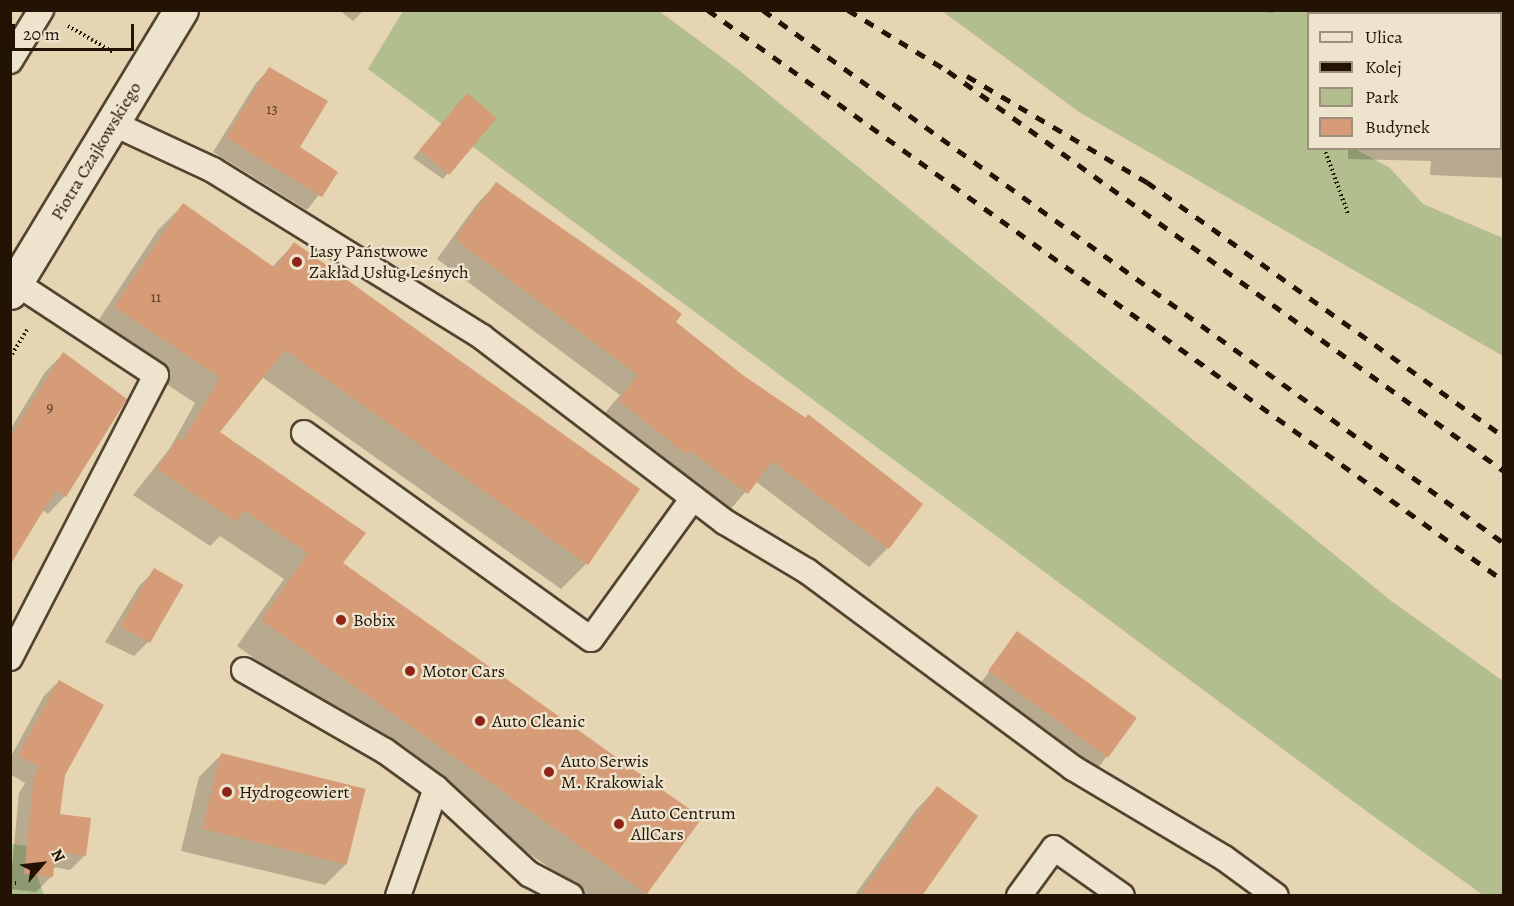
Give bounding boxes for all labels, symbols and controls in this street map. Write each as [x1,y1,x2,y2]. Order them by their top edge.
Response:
scale bar [15,12,136,50]
legend [1307,12,1502,150]
text: 20 m [23,22,60,46]
text: Ulica [1365,25,1403,49]
text: Kolej [1365,55,1402,79]
street label: Piotra Czajkowskiego [46,78,146,224]
text: Park [1365,85,1399,109]
house number: 13 [266,101,278,119]
text: Budynek [1365,115,1430,139]
place label: Lasy Państwowe Zakład Usług Leśnych [309,241,469,284]
marker: Lasy Państwowe Zakład Usług Leśnych [290,255,304,269]
house number: 11 [151,289,161,307]
house number: 9 [47,399,53,417]
place label: Bobix [353,609,395,631]
marker: Bobix [334,613,348,627]
place label: Motor Cars [422,660,505,682]
marker: Motor Cars [403,664,417,678]
place label: Auto Cleanic [492,710,585,732]
marker: Auto Cleanic [473,714,487,728]
place label: Auto Serwis M. Krakowiak [561,751,664,794]
marker: Auto Serwis M. Krakowiak [542,765,556,779]
place label: Hydrogeowiert [239,781,350,803]
marker: Hydrogeowiert [220,785,234,799]
place label: Auto Centrum AllCars [631,803,736,846]
marker: Auto Centrum AllCars [612,817,626,831]
north arrow [12,834,72,894]
text: N [45,845,70,866]

